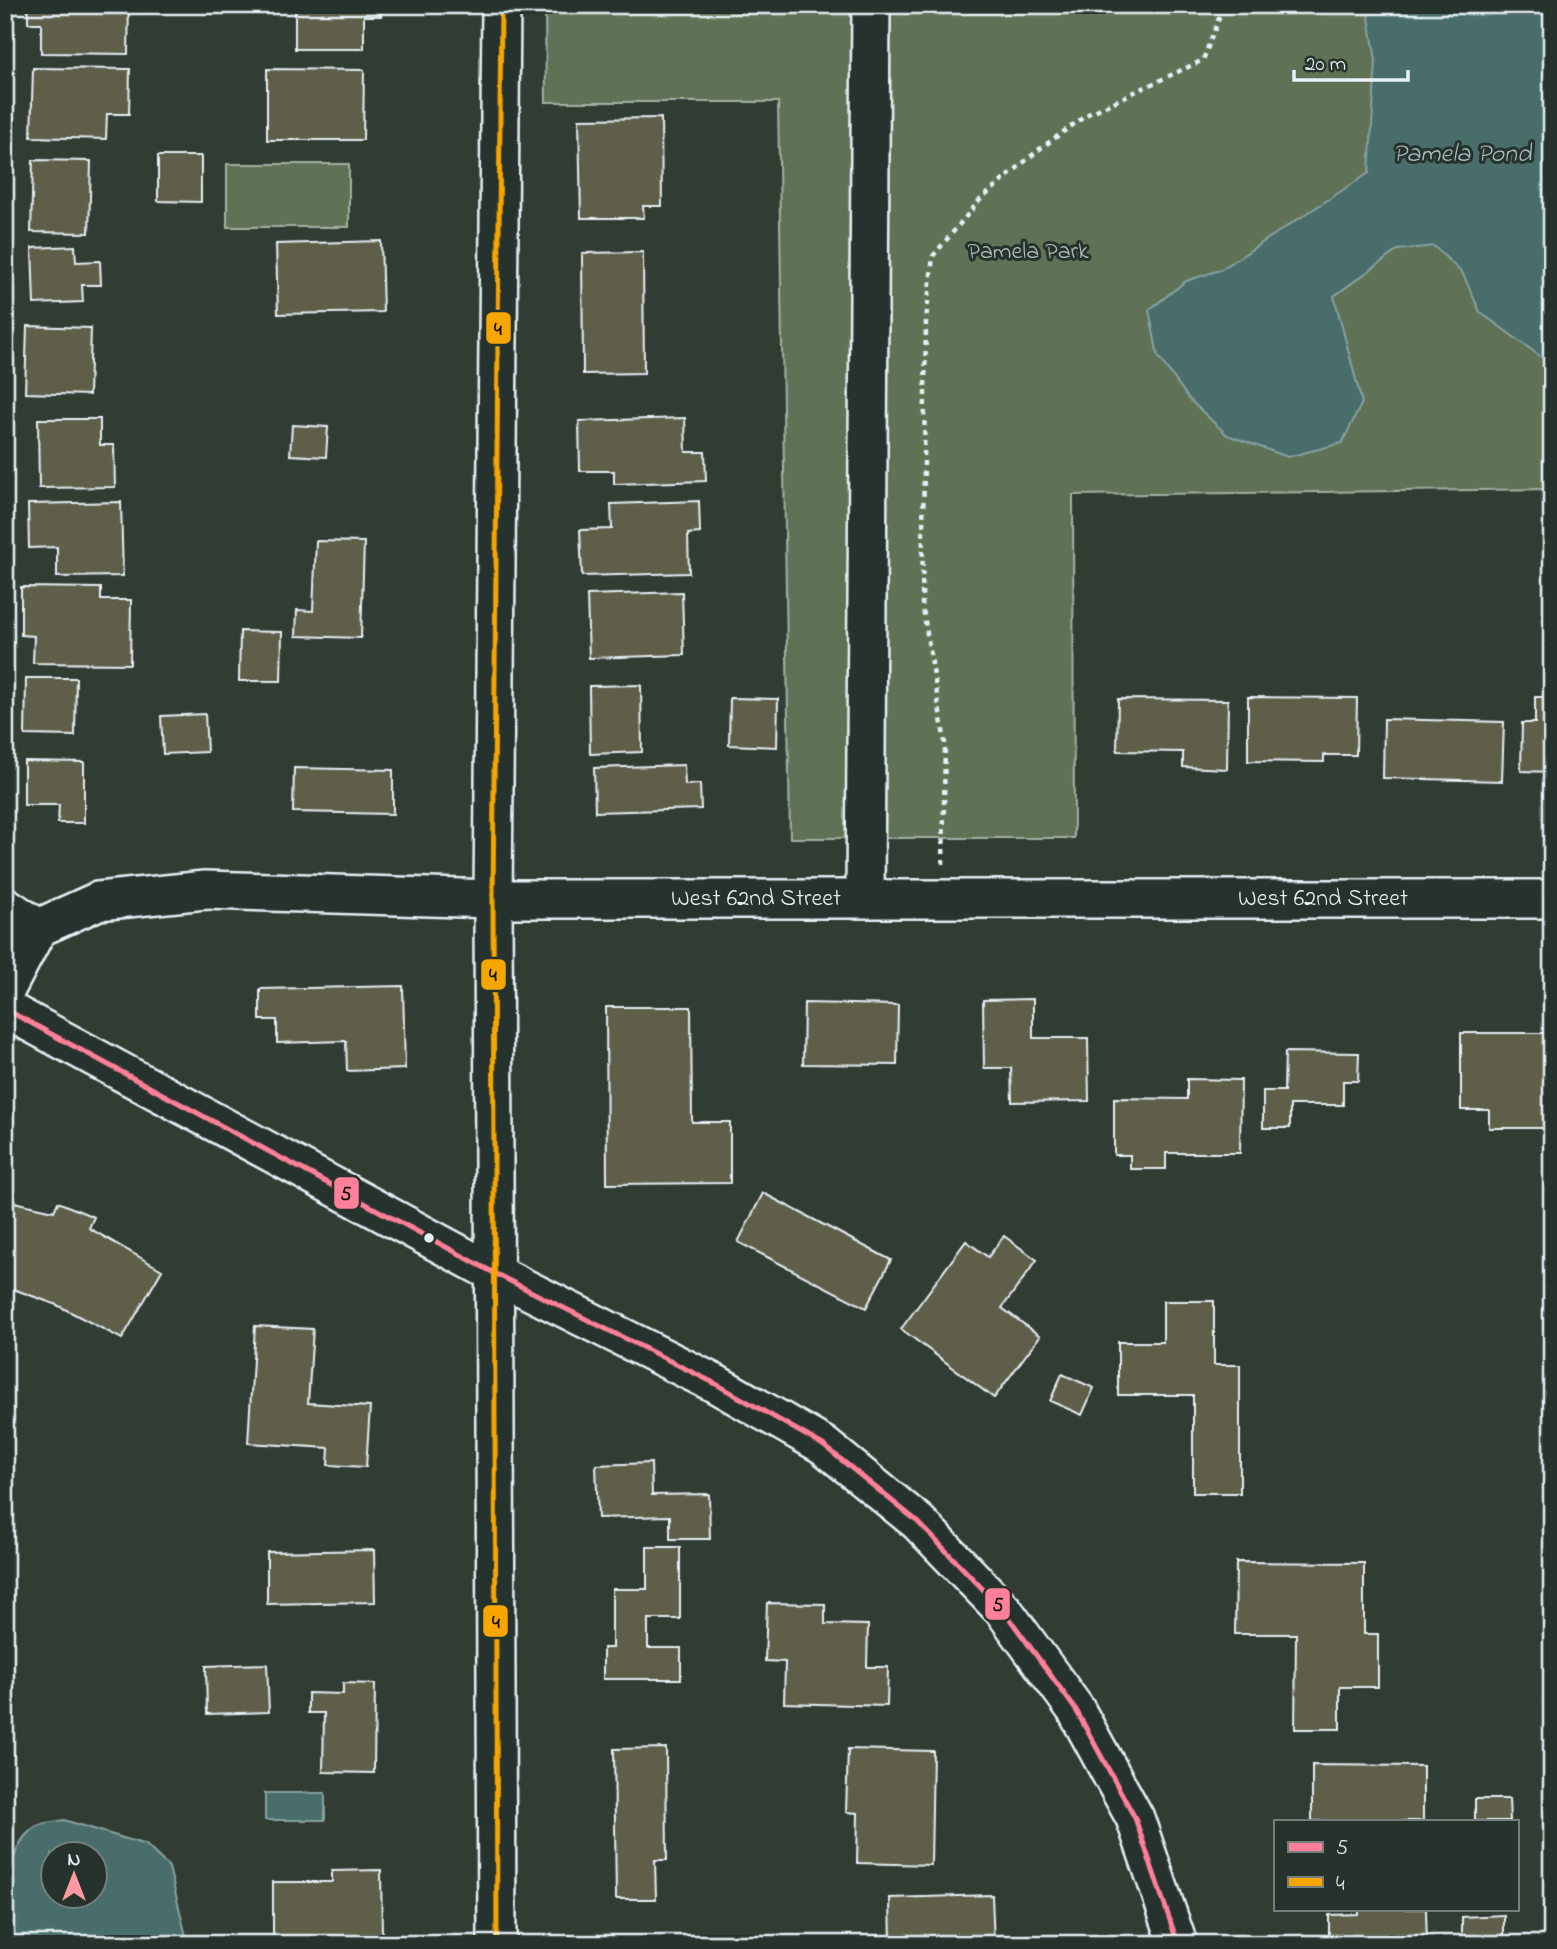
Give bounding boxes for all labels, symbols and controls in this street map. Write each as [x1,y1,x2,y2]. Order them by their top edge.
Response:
scale bar [1294,38,1408,82]
text: 20 m [1305,50,1346,80]
water label: Pamela Pond [1393,136,1533,174]
park label: Pamela Park [967,235,1089,270]
line badge: 4 [485,311,512,345]
text: 4 [494,317,502,344]
street label: West 62nd Street [671,882,841,917]
street label: West 62nd Street [1238,882,1408,917]
line badge: 4 [480,958,507,991]
text: 4 [489,963,497,990]
line badge: 5 [333,1176,360,1210]
text: 5 [341,1182,352,1209]
unlabelled marker [422,1231,436,1245]
line badge: 5 [984,1587,1011,1621]
text: 5 [993,1593,1004,1620]
line badge: 4 [482,1604,509,1638]
text: 4 [492,1610,500,1637]
legend [1274,1820,1518,1910]
text: 5 [1336,1834,1348,1864]
north arrow [38,1840,108,1910]
text: N [68,1847,81,1874]
text: 4 [1336,1870,1345,1900]

